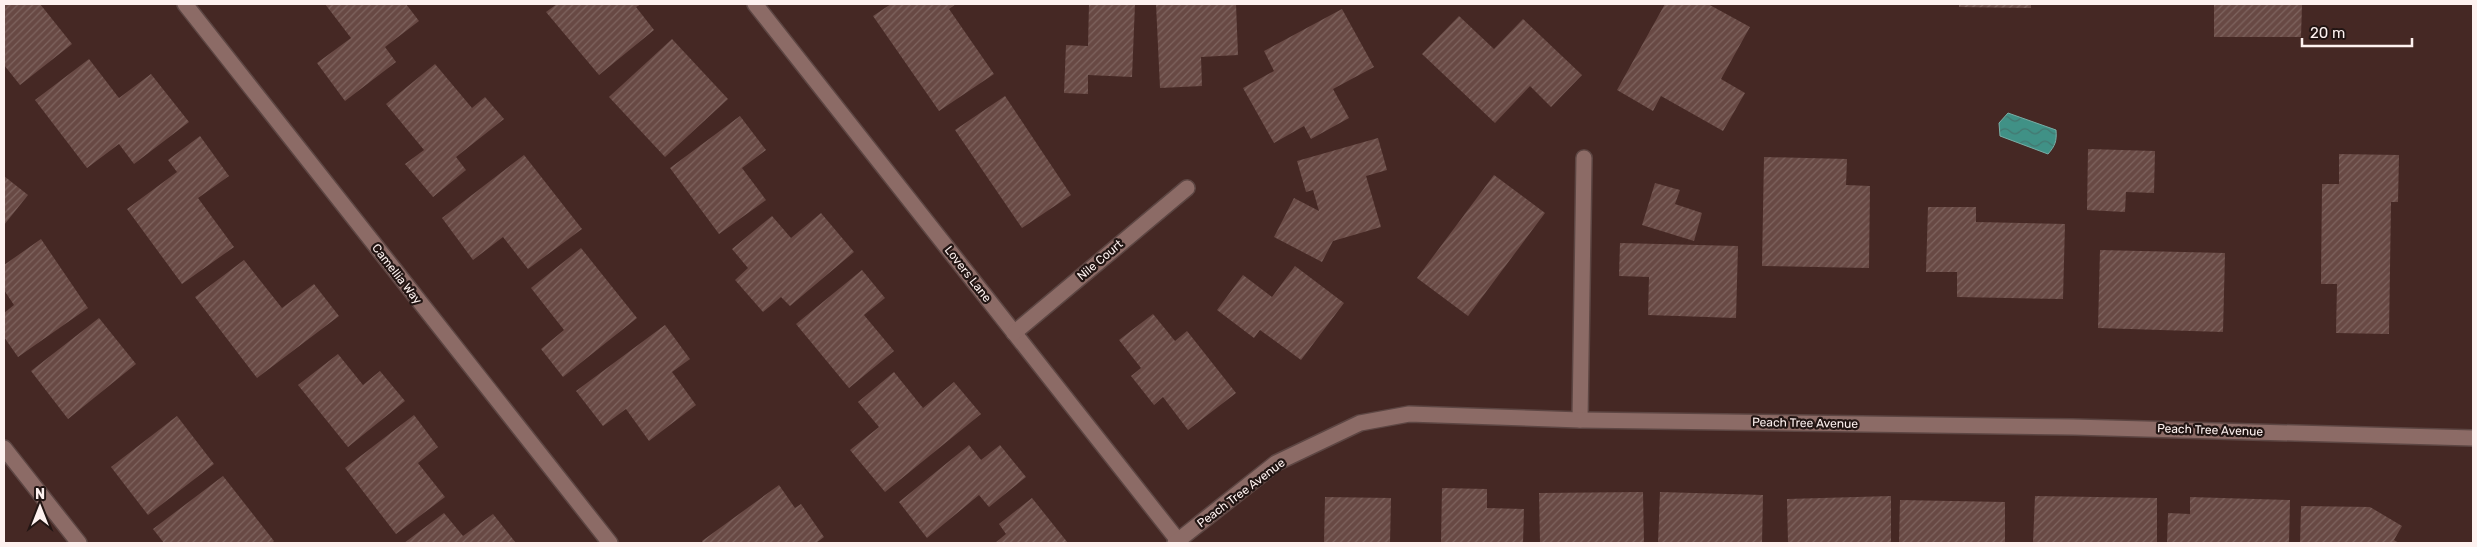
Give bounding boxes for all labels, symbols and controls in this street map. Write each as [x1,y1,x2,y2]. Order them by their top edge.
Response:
scale bar [2302,15,2412,47]
text: 20 m [2310,24,2345,42]
street label: Nile Court [1074,237,1126,283]
street label: Camellia Way [369,241,425,307]
street label: Lovers Lane [942,243,994,305]
street label: Peach Tree Avenue [1752,415,1858,431]
street label: Peach Tree Avenue [2157,421,2264,439]
street label: Peach Tree Avenue [1194,455,1288,531]
north arrow [15,482,65,532]
text: N [35,486,45,503]

